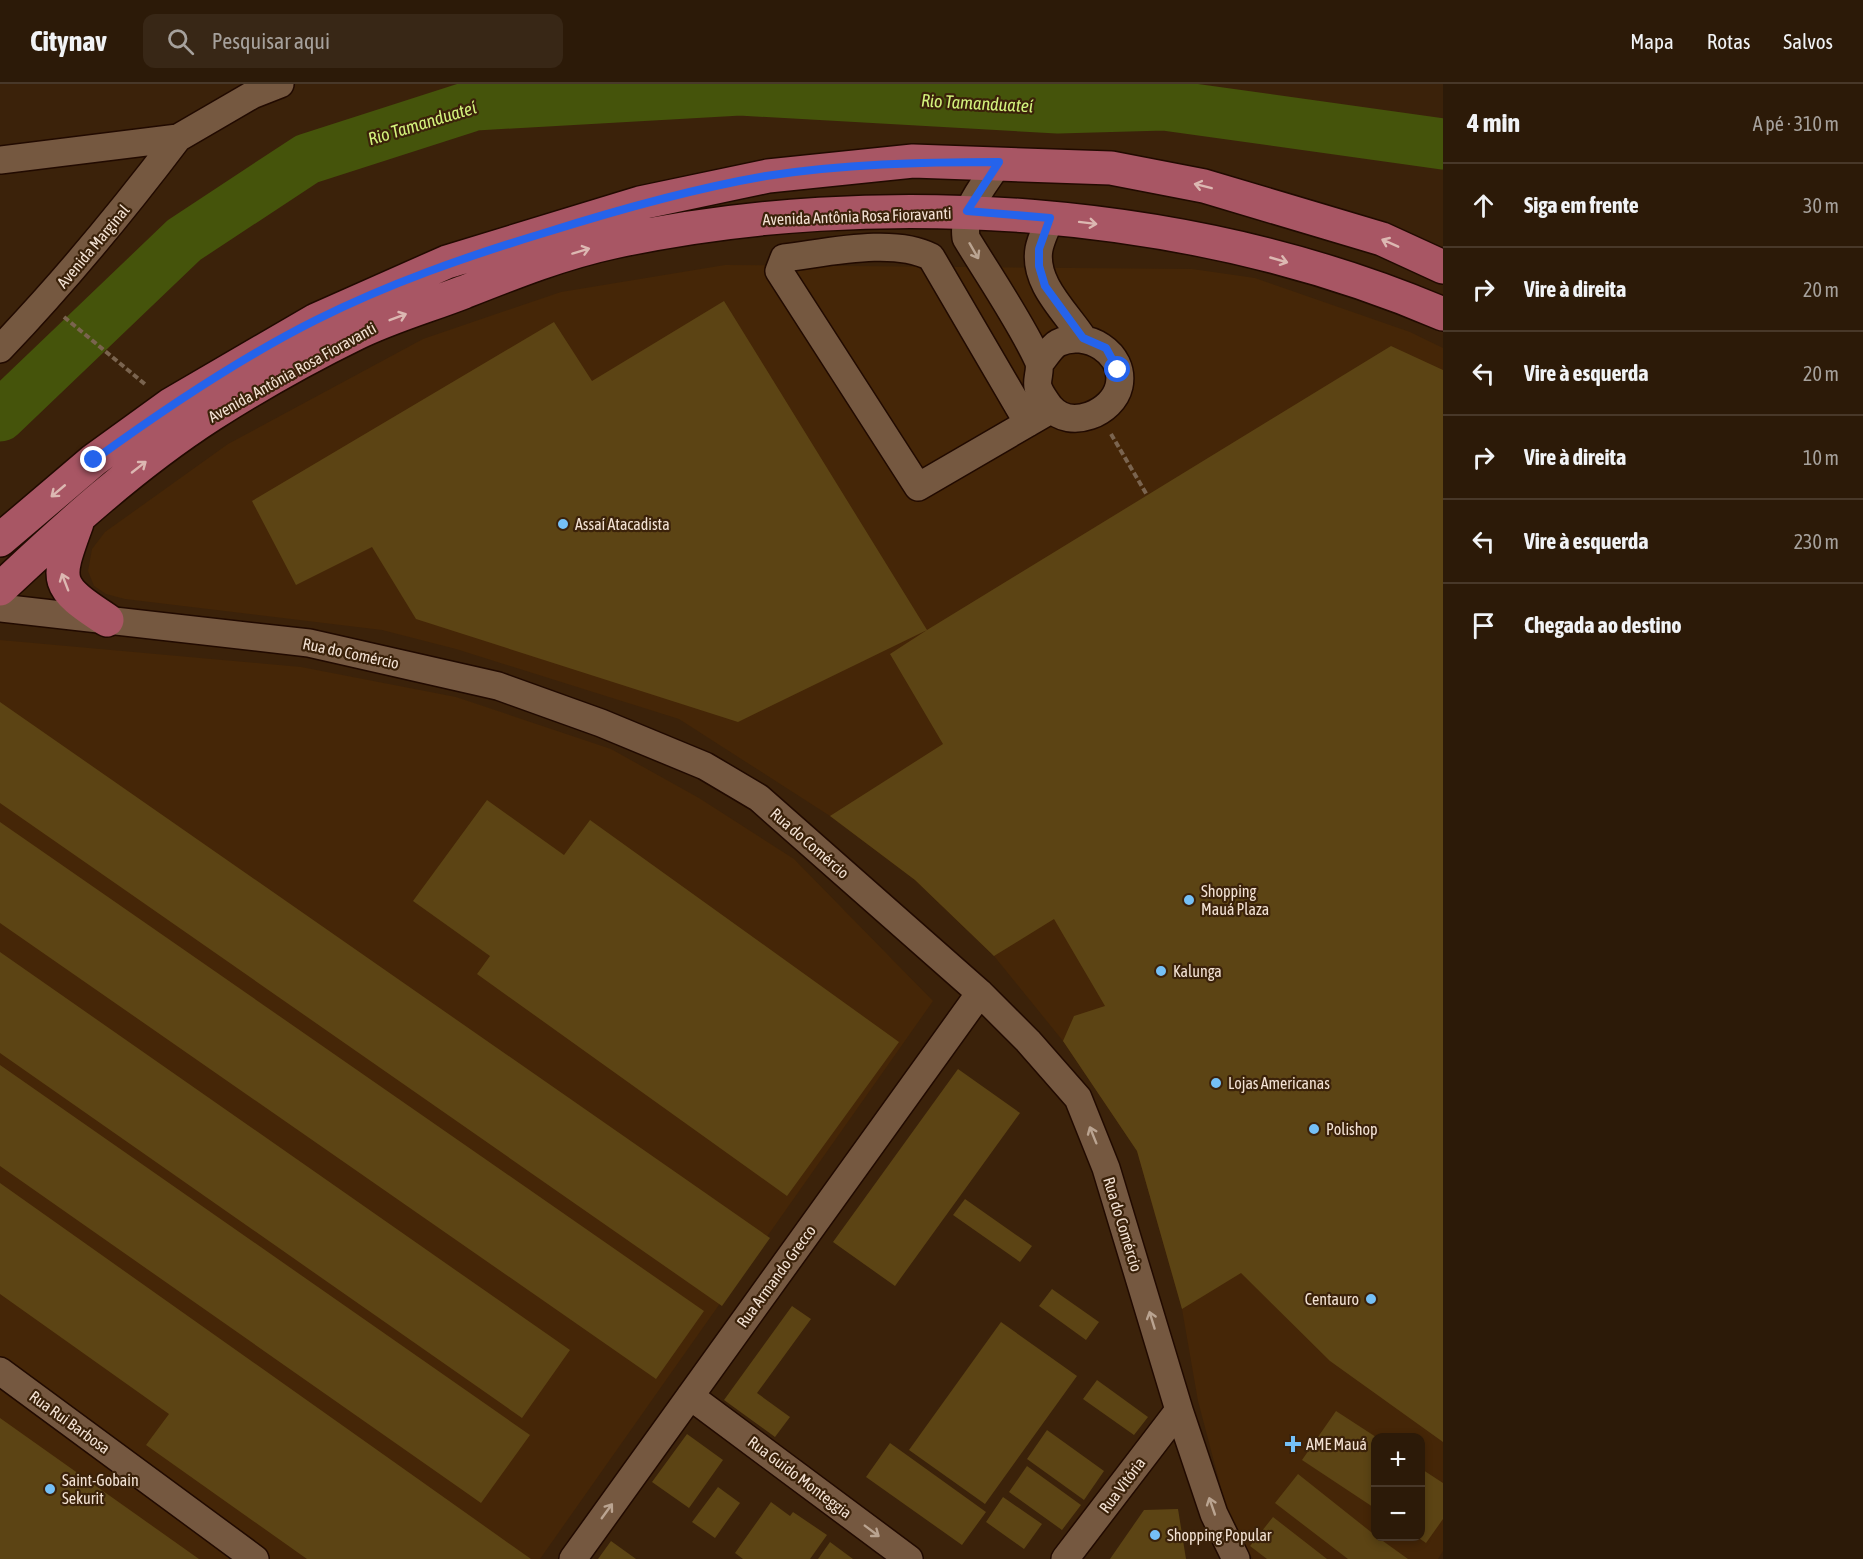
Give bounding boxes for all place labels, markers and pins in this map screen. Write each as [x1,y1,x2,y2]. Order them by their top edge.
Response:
place label: Assaí Atacadista [575,515,670,533]
marker: Assaí Atacadista [556,517,570,531]
place label: Shopping Mauá Plaza [1201,882,1269,918]
marker: Shopping Mauá Plaza [1182,893,1196,907]
place label: Kalunga [1173,962,1222,981]
marker: Kalunga [1154,964,1168,978]
place label: Lojas Americanas [1228,1074,1330,1093]
marker: Lojas Americanas [1209,1076,1223,1090]
place label: Polishop [1326,1120,1378,1139]
marker: Polishop [1307,1122,1321,1136]
place label: Centauro [1305,1290,1359,1308]
marker: Centauro [1364,1292,1378,1306]
marker: AME Mauá [1284,1435,1302,1453]
place label: AME Mauá [1306,1435,1367,1453]
place label: Saint-Gobain Sekurit [62,1471,139,1507]
marker: Saint-Gobain Sekurit [43,1482,57,1496]
place label: Shopping Popular [1167,1526,1272,1545]
marker: Shopping Popular [1148,1528,1162,1542]

